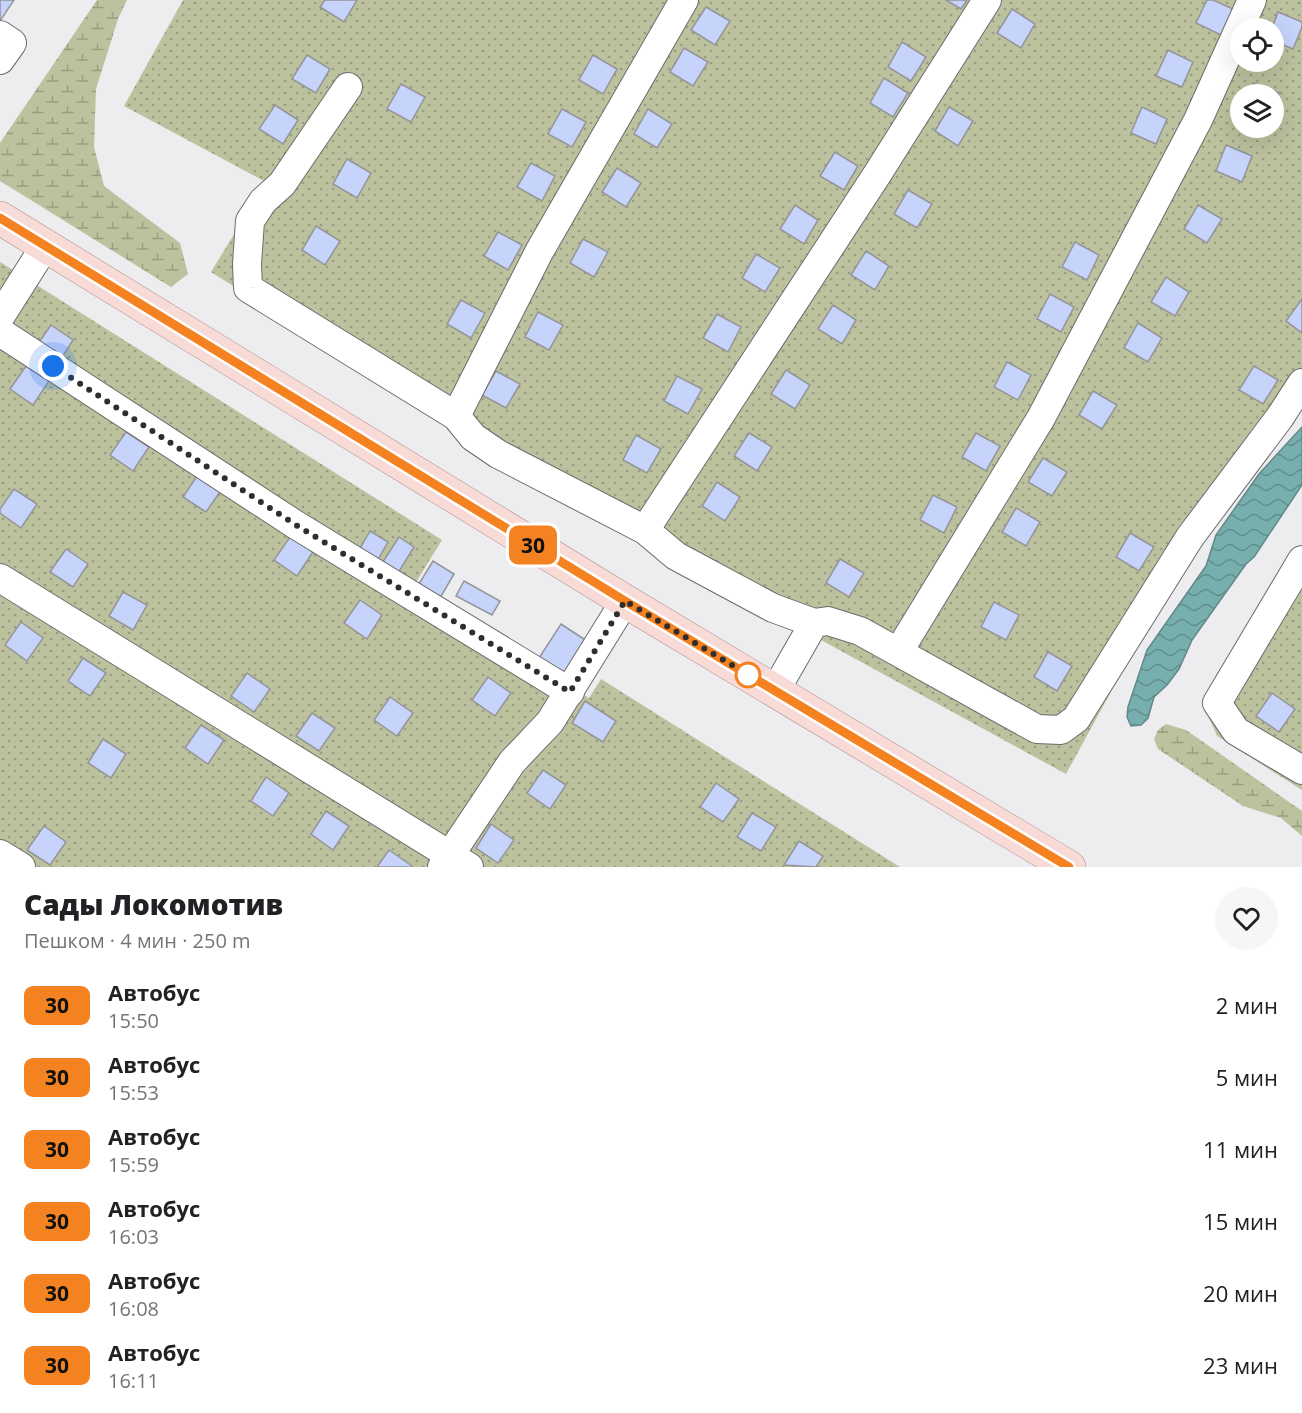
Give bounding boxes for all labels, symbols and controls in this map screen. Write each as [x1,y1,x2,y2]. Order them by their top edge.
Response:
map controls [1230,18,1284,138]
button: locate [1230,18,1284,72]
button: layers [1230,84,1284,138]
your location [38,351,68,381]
line badge: 30 [506,526,560,564]
text: 30 [521,531,545,559]
unlabelled marker [735,662,761,688]
text: Сады Локомотив [24,885,283,923]
button: heart [1215,887,1278,950]
text: Пешком · 4 мин · 250 m [24,927,251,954]
text: Автобус [108,977,200,1007]
text: 2 мин [1216,990,1278,1020]
text: 30 [45,991,69,1019]
text: 15:50 [108,1007,159,1034]
text: Автобус [108,1049,200,1079]
text: 5 мин [1216,1062,1278,1092]
text: 30 [45,1063,69,1091]
text: 15:53 [108,1079,159,1106]
text: Автобус [108,1121,200,1151]
text: 11 мин [1203,1134,1278,1164]
text: 30 [45,1135,69,1163]
text: 15:59 [108,1151,159,1178]
text: Автобус [108,1193,200,1223]
text: 15 мин [1203,1206,1278,1236]
text: 30 [45,1207,69,1235]
text: 16:03 [108,1223,159,1250]
text: Автобус [108,1265,200,1295]
text: 20 мин [1203,1278,1278,1308]
text: 30 [45,1279,69,1307]
text: 16:08 [108,1295,159,1322]
text: Автобус [108,1337,200,1367]
text: 23 мин [1203,1350,1278,1380]
text: 30 [45,1351,69,1379]
text: 16:11 [108,1367,159,1394]

